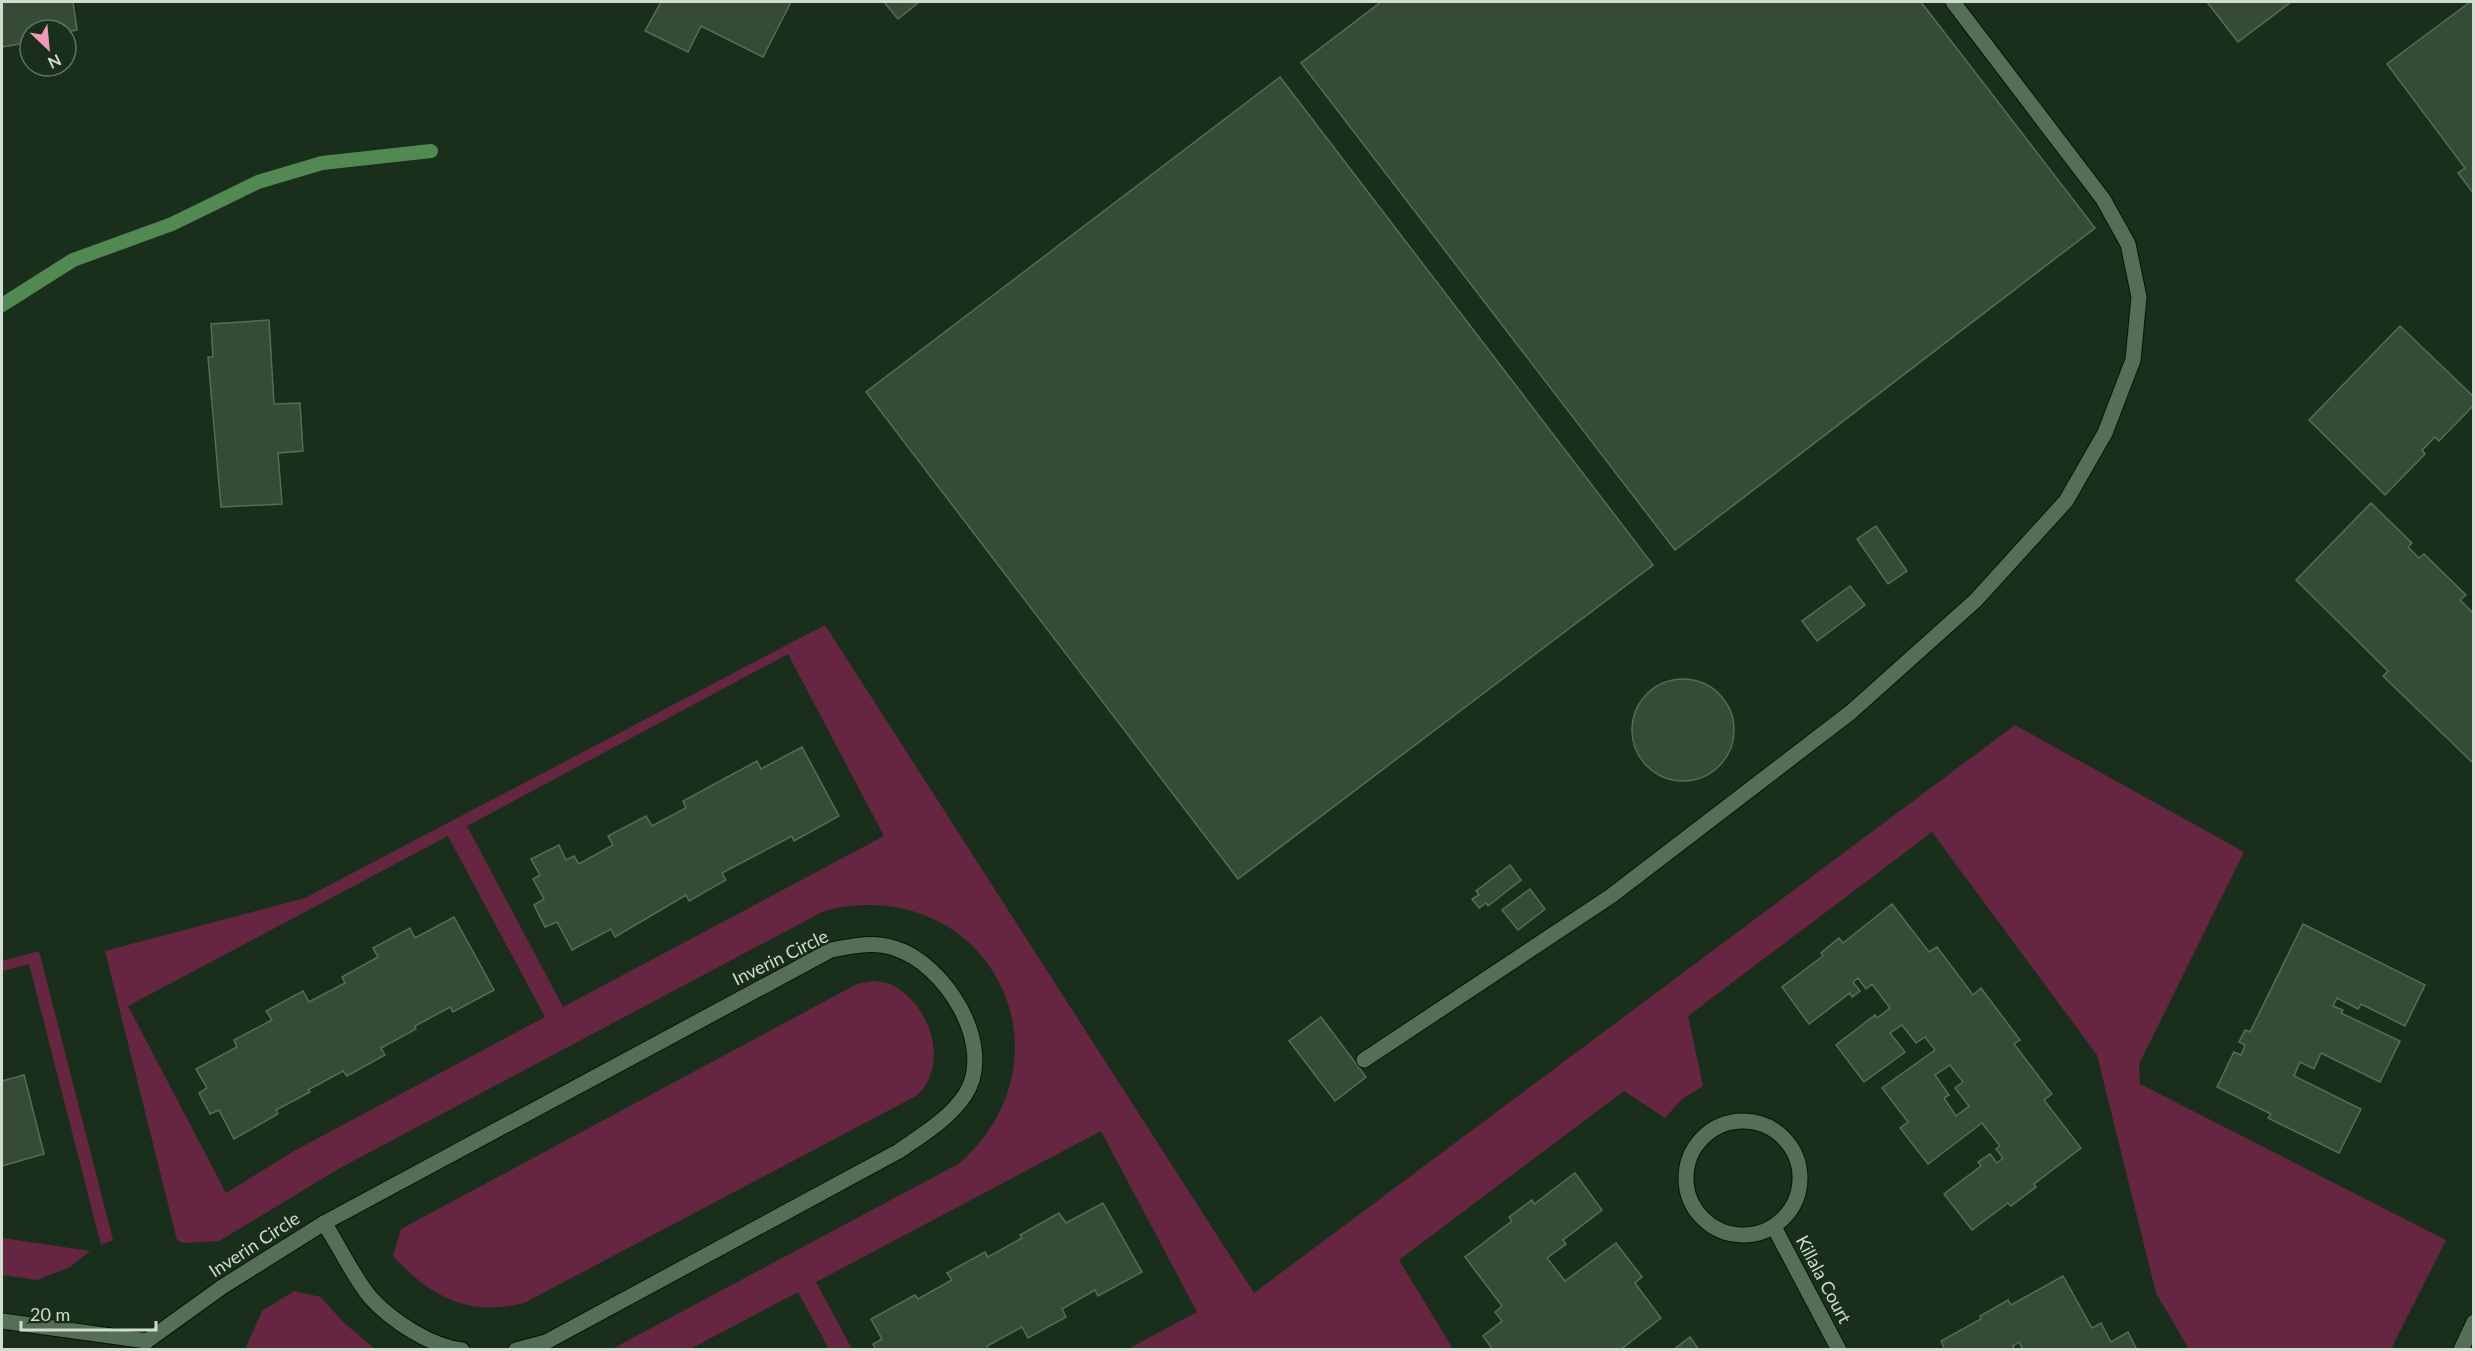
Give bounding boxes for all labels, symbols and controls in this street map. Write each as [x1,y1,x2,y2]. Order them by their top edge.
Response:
north arrow [18,18,78,78]
text: N [45,51,64,73]
street label: Inverin Circle [729,924,831,990]
street label: Inverin Circle [205,1207,303,1281]
street label: Killala Court [1792,1231,1857,1327]
scale bar [21,1294,156,1332]
text: 20 m [30,1303,70,1325]

